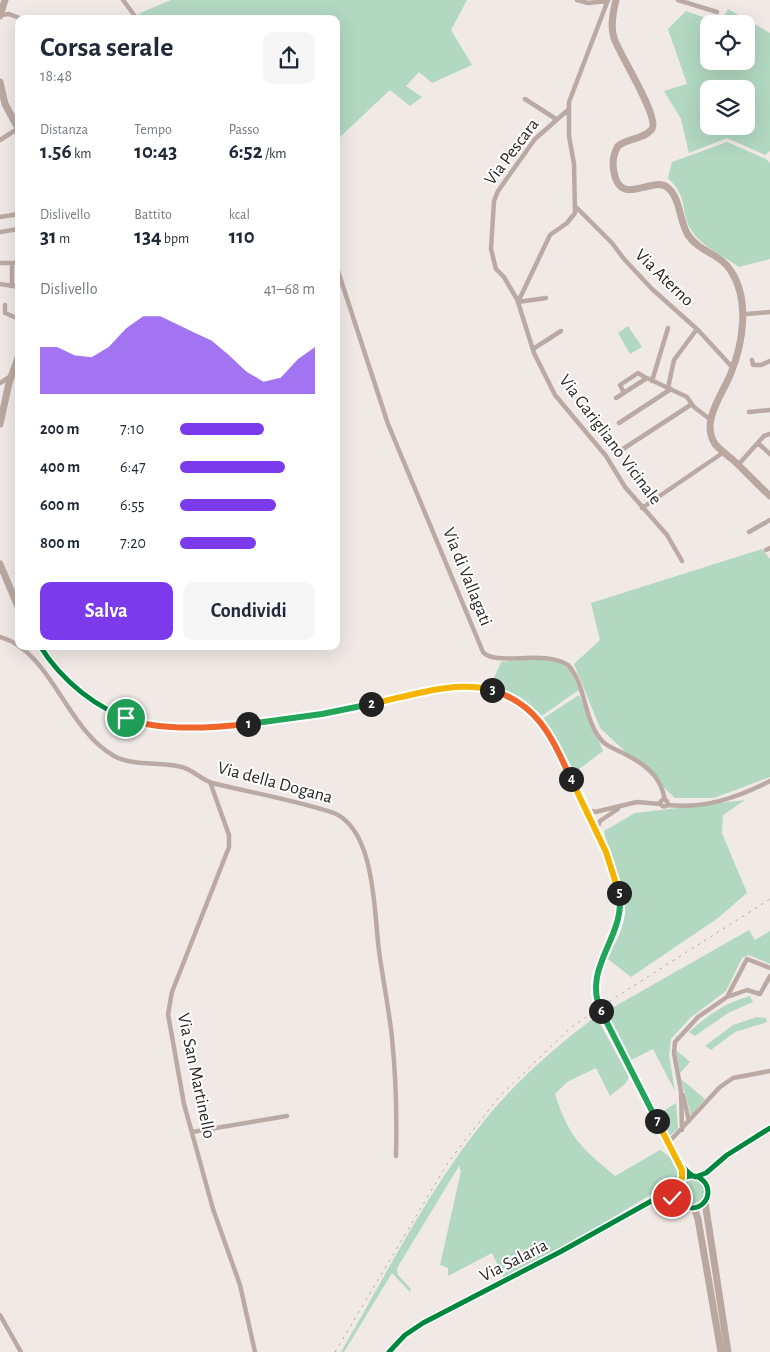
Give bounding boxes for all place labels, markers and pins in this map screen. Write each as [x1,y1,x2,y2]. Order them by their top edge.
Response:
pin: 3 [480,678,504,702]
pin: 2 [358,692,384,716]
pin [105,697,147,739]
pin: 1 [236,712,260,736]
pin: 4 [558,766,584,792]
pin: 5 [606,880,632,906]
pin: 6 [588,998,614,1024]
pin: 7 [644,1108,670,1134]
pin [651,1177,693,1219]

